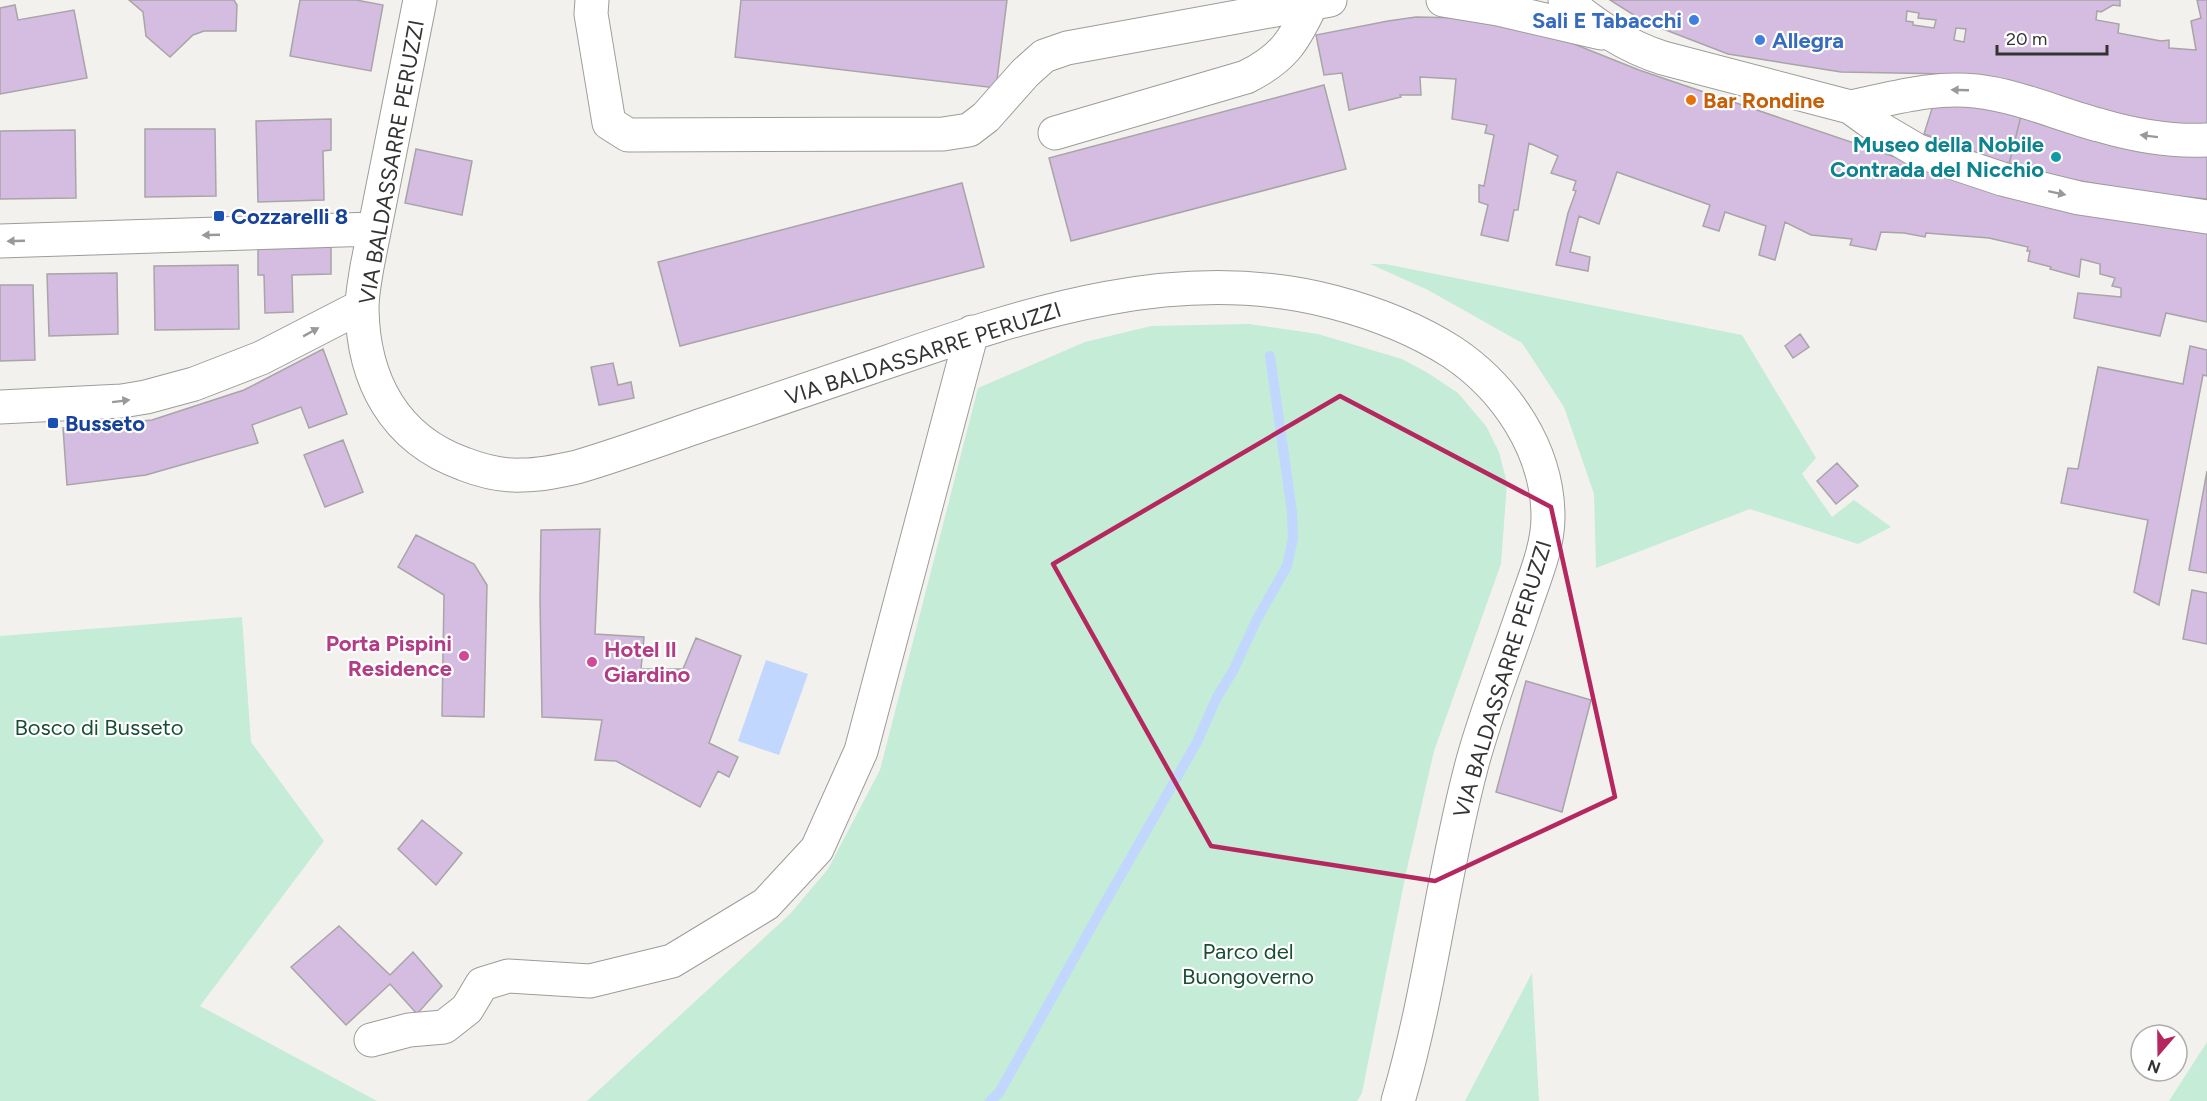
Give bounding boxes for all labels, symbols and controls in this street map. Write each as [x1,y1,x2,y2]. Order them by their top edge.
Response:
place label: Sali E Tabacchi [1532,7,1682,34]
marker: Sali E Tabacchi [1687,13,1701,27]
street label: VIA BALDASSARRE PERUZZI [353,18,430,306]
scale bar [1997,18,2106,56]
place label: Allegra [1772,27,1844,54]
text: 20 m [2006,28,2047,50]
marker: Allegra [1753,33,1767,47]
one-way arrow [1950,86,1969,95]
place label: Bar Rondine [1703,87,1825,114]
marker: Bar Rondine [1684,93,1698,107]
place label: Museo della Nobile Contrada del Nicchio [1830,131,2044,183]
one-way arrow [2139,132,2158,141]
marker: Museo della Nobile Contrada del Nicchio [2049,150,2063,164]
one-way arrow [2048,189,2067,198]
place label: Cozzarelli 8 [231,203,348,230]
marker: Cozzarelli 8 [212,209,226,223]
one-way arrow [201,230,220,239]
one-way arrow [6,236,25,245]
street label: VIA BALDASSARRE PERUZZI [782,296,1065,411]
one-way arrow [303,327,320,337]
one-way arrow [112,396,131,405]
place label: Busseto [65,410,145,437]
marker: Busseto [46,416,60,430]
street label: VIA BALDASSARRE PERUZZI [1447,537,1558,821]
place label: Porta Pispini Residence [326,630,452,682]
place label: Hotel Il Giardino [604,636,691,688]
marker: Porta Pispini Residence [457,649,471,663]
marker: Hotel Il Giardino [585,655,599,669]
park label: Bosco di Busseto [14,714,184,741]
park label: Parco del Buongoverno [1182,938,1314,990]
north arrow [2129,1023,2189,1083]
text: N [2145,1056,2163,1078]

